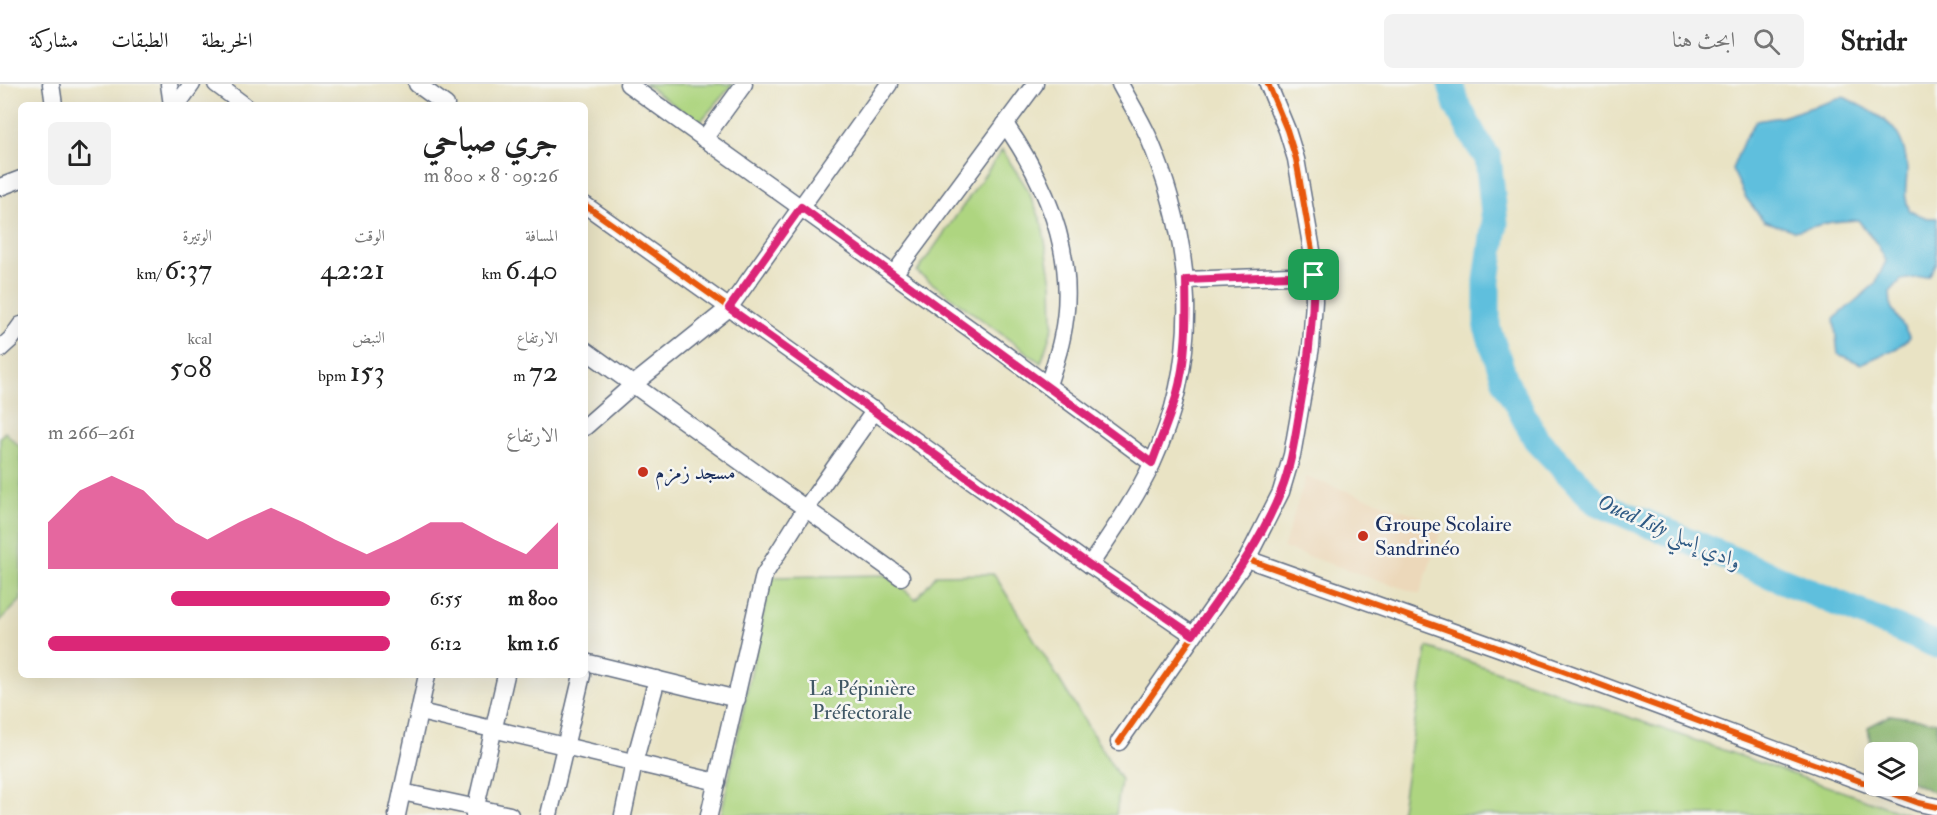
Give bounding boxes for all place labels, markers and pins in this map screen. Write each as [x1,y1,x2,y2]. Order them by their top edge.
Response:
pin [1288,249,1339,300]
place label: مسجد زمزم [655,459,736,490]
marker: مسجد زمزم [636,465,650,479]
place label: Groupe Scolaire Sandrinéo [1375,511,1512,562]
marker: Groupe Scolaire Sandrinéo [1356,529,1370,543]

